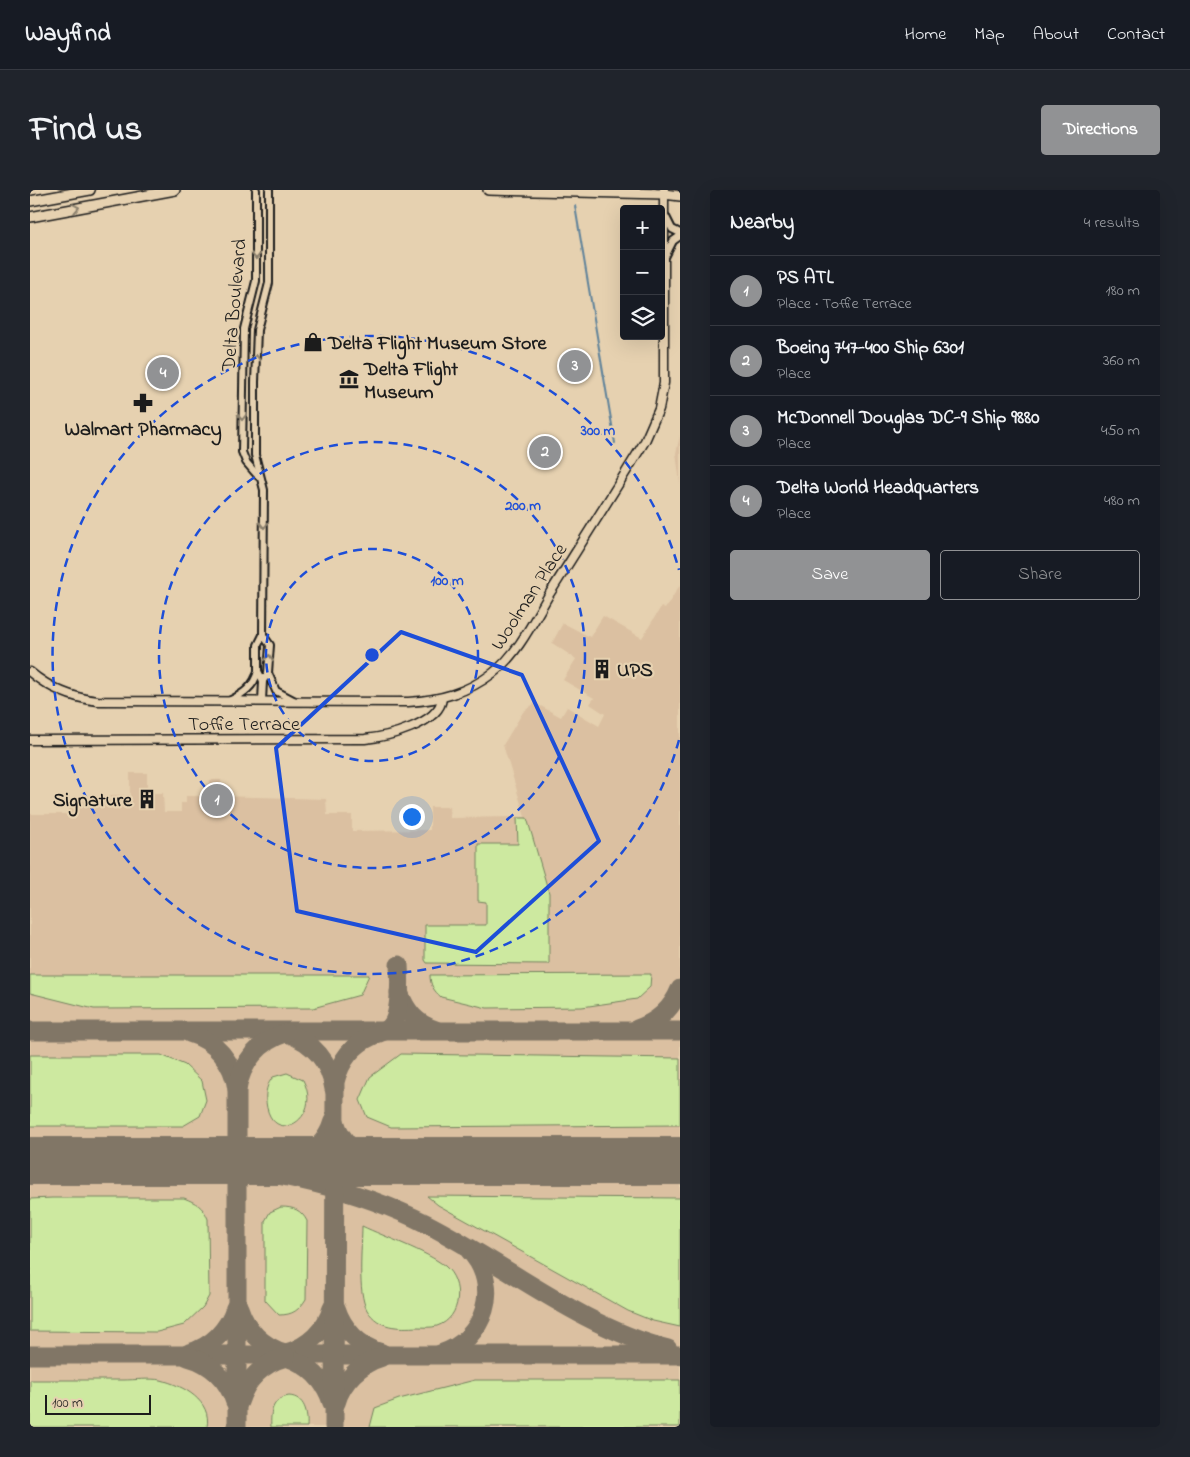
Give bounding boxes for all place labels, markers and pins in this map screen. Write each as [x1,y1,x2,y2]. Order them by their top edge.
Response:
place label: Delta Flight Museum Store [327,330,548,360]
shop icon: Delta Flight Museum Store [302,331,324,353]
pin: 3 [559,347,591,385]
pin: 4 [147,354,179,392]
place label: Delta Flight Museum [363,356,458,408]
museum icon: Delta Flight Museum [338,368,360,390]
pharmacy icon: Walmart Pharmacy [132,392,154,414]
place label: Walmart Pharmacy [64,416,222,446]
pin: 2 [529,433,561,471]
centre of rings [363,646,381,664]
place label: UPS [617,657,653,686]
building icon: UPS [591,658,613,680]
pin: 1 [201,781,233,819]
place label: Signature [53,787,133,817]
building icon: Signature [136,788,158,810]

